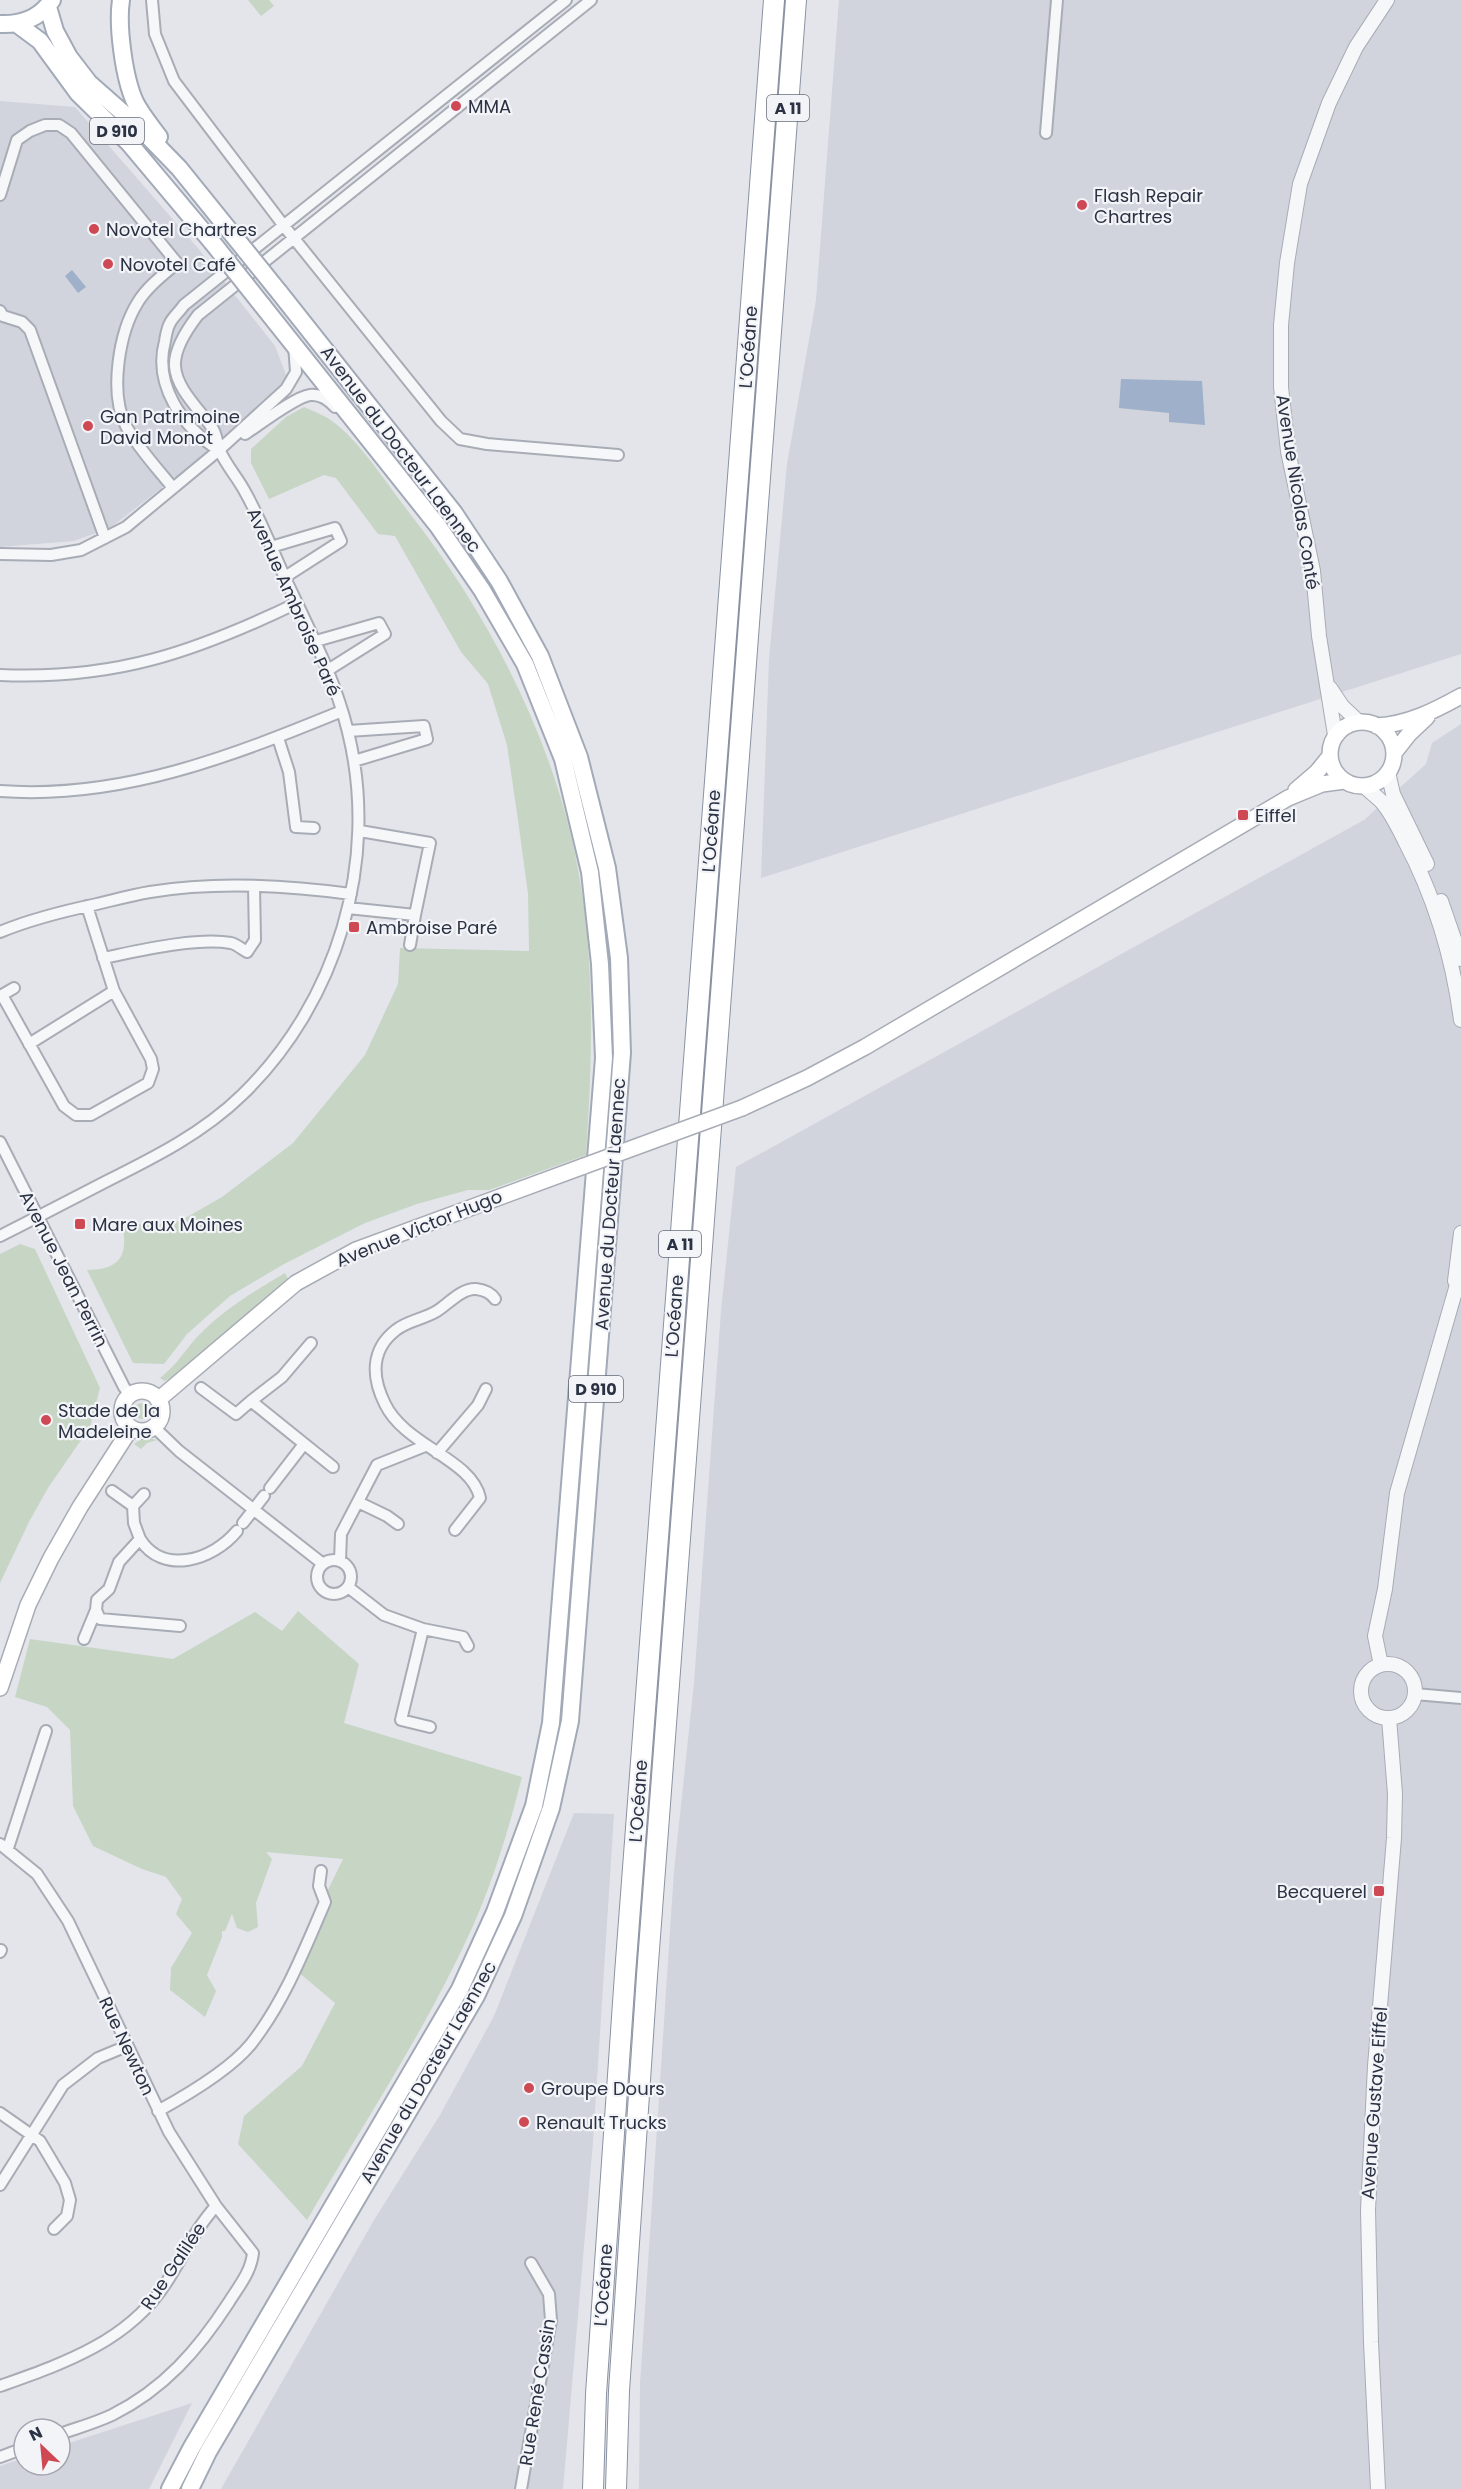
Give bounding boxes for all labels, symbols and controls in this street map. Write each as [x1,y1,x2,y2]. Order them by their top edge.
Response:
place label: MMA [468,94,511,119]
road number: A 11 [767,95,809,121]
marker: MMA [449,99,463,113]
road number: D 910 [90,118,144,144]
place label: Flash Repair Chartres [1094,183,1203,229]
marker: Flash Repair Chartres [1075,198,1089,212]
place label: Novotel Chartres [106,217,257,242]
marker: Novotel Chartres [87,222,101,236]
place label: Novotel Café [120,252,236,277]
marker: Novotel Café [101,257,115,271]
street label: L’Océane [733,305,763,389]
street label: Avenue du Docteur Laennec [315,340,487,558]
street label: Avenue Nicolas Conté [1270,393,1326,591]
place label: Gan Patrimoine David Monot [100,404,240,450]
marker: Gan Patrimoine David Monot [81,419,95,433]
street label: Avenue Ambroise Paré [241,504,347,700]
street label: L’Océane [696,789,726,873]
place label: Eiffel [1255,803,1296,828]
marker: Eiffel [1236,808,1250,822]
place label: Ambroise Paré [366,915,497,940]
marker: Ambroise Paré [347,920,361,934]
street label: Avenue du Docteur Laennec [589,1077,631,1331]
street label: Avenue Victor Hugo [332,1183,506,1273]
street label: Avenue Jean Perrin [14,1186,114,1352]
place label: Mare aux Moines [92,1212,243,1237]
marker: Mare aux Moines [73,1217,87,1231]
road number: A 11 [659,1231,701,1257]
street label: L’Océane [659,1274,689,1358]
road number: D 910 [569,1376,623,1402]
place label: Stade de la Madeleine [58,1398,160,1444]
marker: Stade de la Madeleine [39,1413,53,1427]
street label: L’Océane [623,1759,653,1843]
place label: Becquerel [1277,1879,1367,1904]
marker: Becquerel [1372,1884,1386,1898]
street label: Avenue du Docteur Laennec [354,1956,502,2188]
street label: Rue Newton [93,1992,161,2100]
street label: Avenue Gustave Eiffel [1355,2006,1393,2200]
place label: Groupe Dours [541,2076,665,2101]
marker: Groupe Dours [522,2081,536,2095]
place label: Renault Trucks [536,2110,667,2135]
marker: Renault Trucks [517,2115,531,2129]
street label: Rue Galilée [135,2217,211,2315]
street label: L’Océane [588,2243,618,2327]
street label: Rue René Cassin [513,2317,561,2467]
north arrow [12,2417,72,2477]
text: N [25,2421,46,2447]

